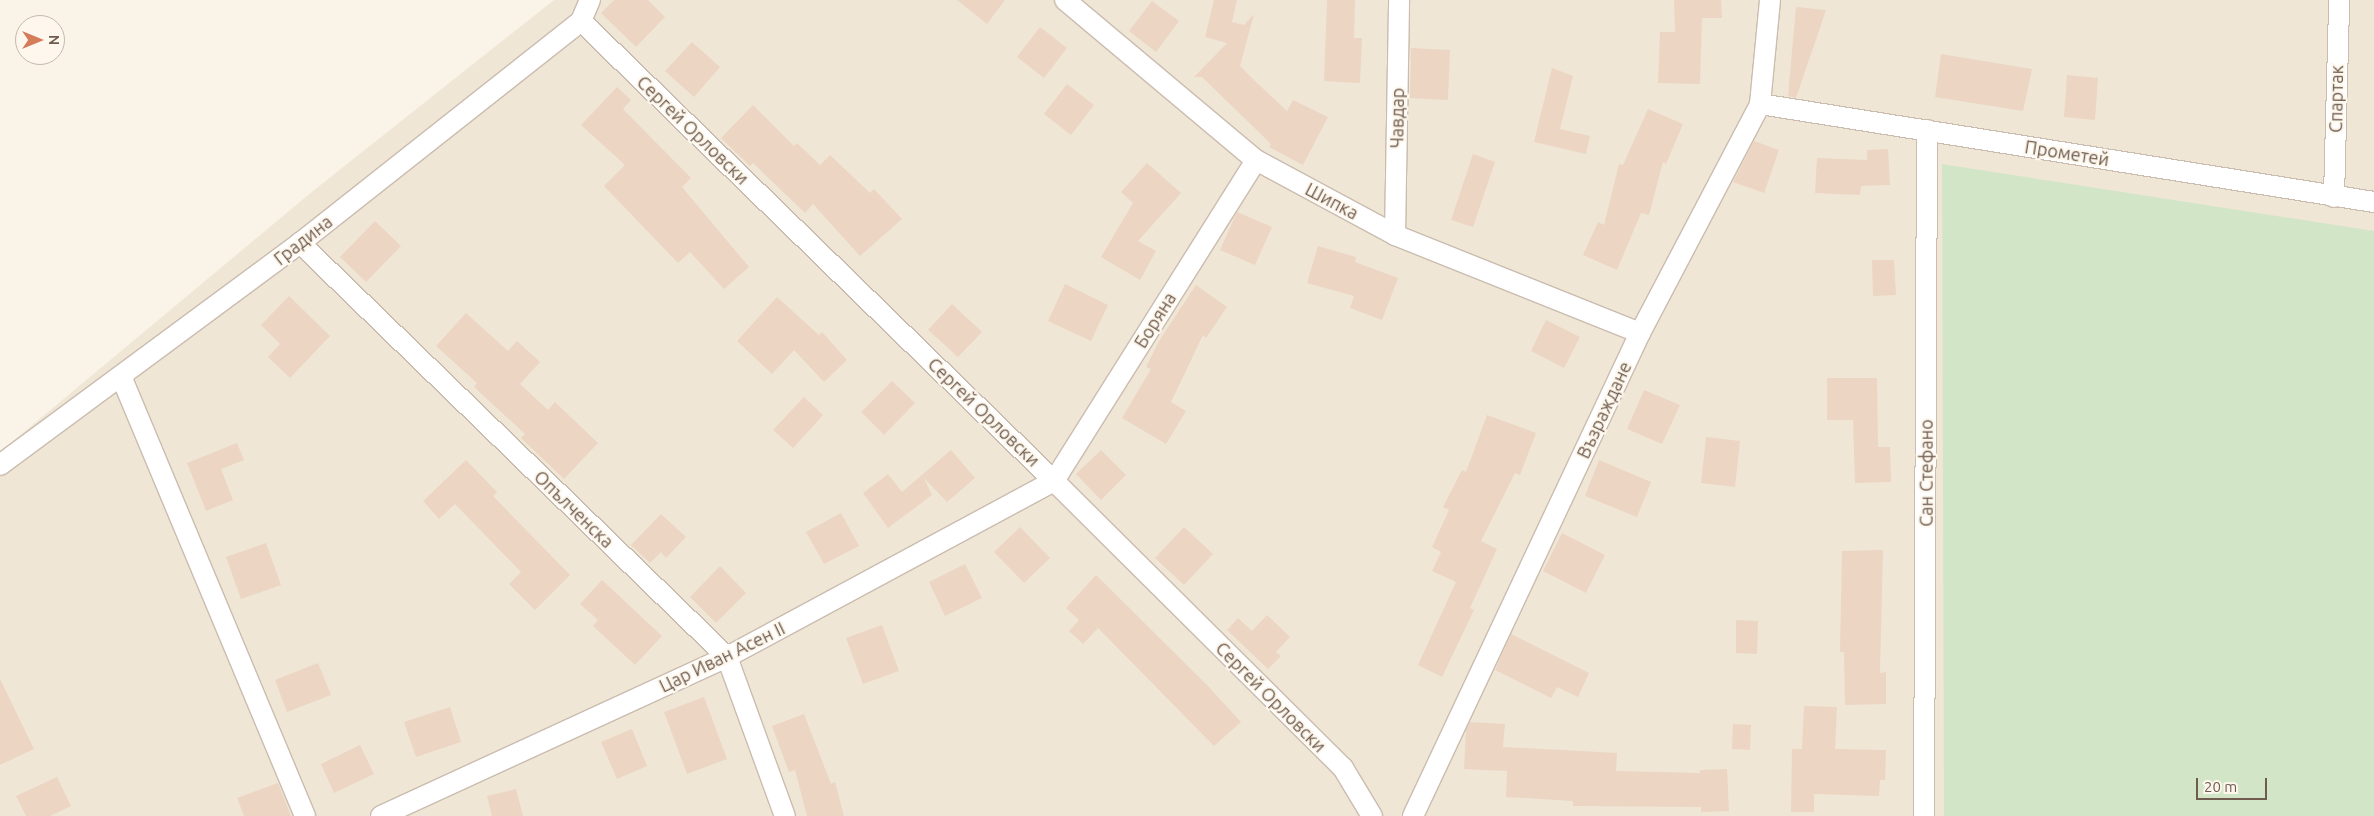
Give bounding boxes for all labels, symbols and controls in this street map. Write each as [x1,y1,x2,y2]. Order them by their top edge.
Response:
north arrow [15,15,65,65]
text: N [46,35,62,45]
street label: Спартак [2325,65,2347,133]
street label: Сергей Орловски [633,71,753,189]
street label: Чавдар [1386,88,1408,148]
street label: Прометей [2023,136,2111,170]
street label: Шипка [1302,178,1362,224]
street label: Градина [269,210,337,270]
street label: Боряна [1130,288,1180,352]
street label: Сергей Орловски [924,353,1044,471]
street label: Възраждане [1572,358,1636,462]
street label: Сан Стефано [1915,419,1937,527]
street label: Опълченска [530,466,618,552]
street label: Цар Иван Асен II [656,617,788,697]
street label: Сергей Орловски [1211,637,1331,757]
scale bar [2199,768,2270,800]
text: 20 m [2204,778,2237,795]

